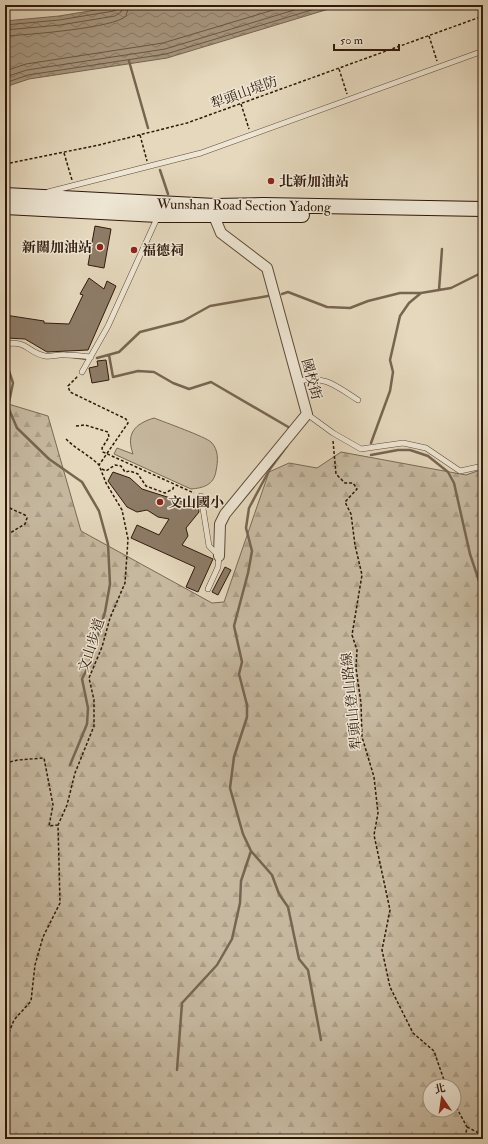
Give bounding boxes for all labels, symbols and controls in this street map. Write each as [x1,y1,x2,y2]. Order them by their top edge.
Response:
scale bar [334,26,399,52]
text: 50 m [340,33,364,48]
street label: 犁頭山堤防 [208,73,280,112]
place label: 北新加油站 [279,173,349,190]
marker: 北新加油站 [266,176,276,186]
street label: Wunshan Road Section Yadong [156,195,332,216]
place label: 新關加油站 [22,239,92,256]
marker: 新關加油站 [95,242,105,252]
place label: 福德祠 [142,242,184,259]
marker: 福德祠 [129,245,139,255]
street label: 國校街 [298,357,325,402]
place label: 文山國小 [168,494,224,511]
marker: 文山國小 [155,497,165,507]
street label: 文山步道 [75,616,108,674]
street label: 犁頭山登山路線 [338,651,365,751]
north arrow [422,1078,462,1118]
text: 北 [433,1081,447,1096]

